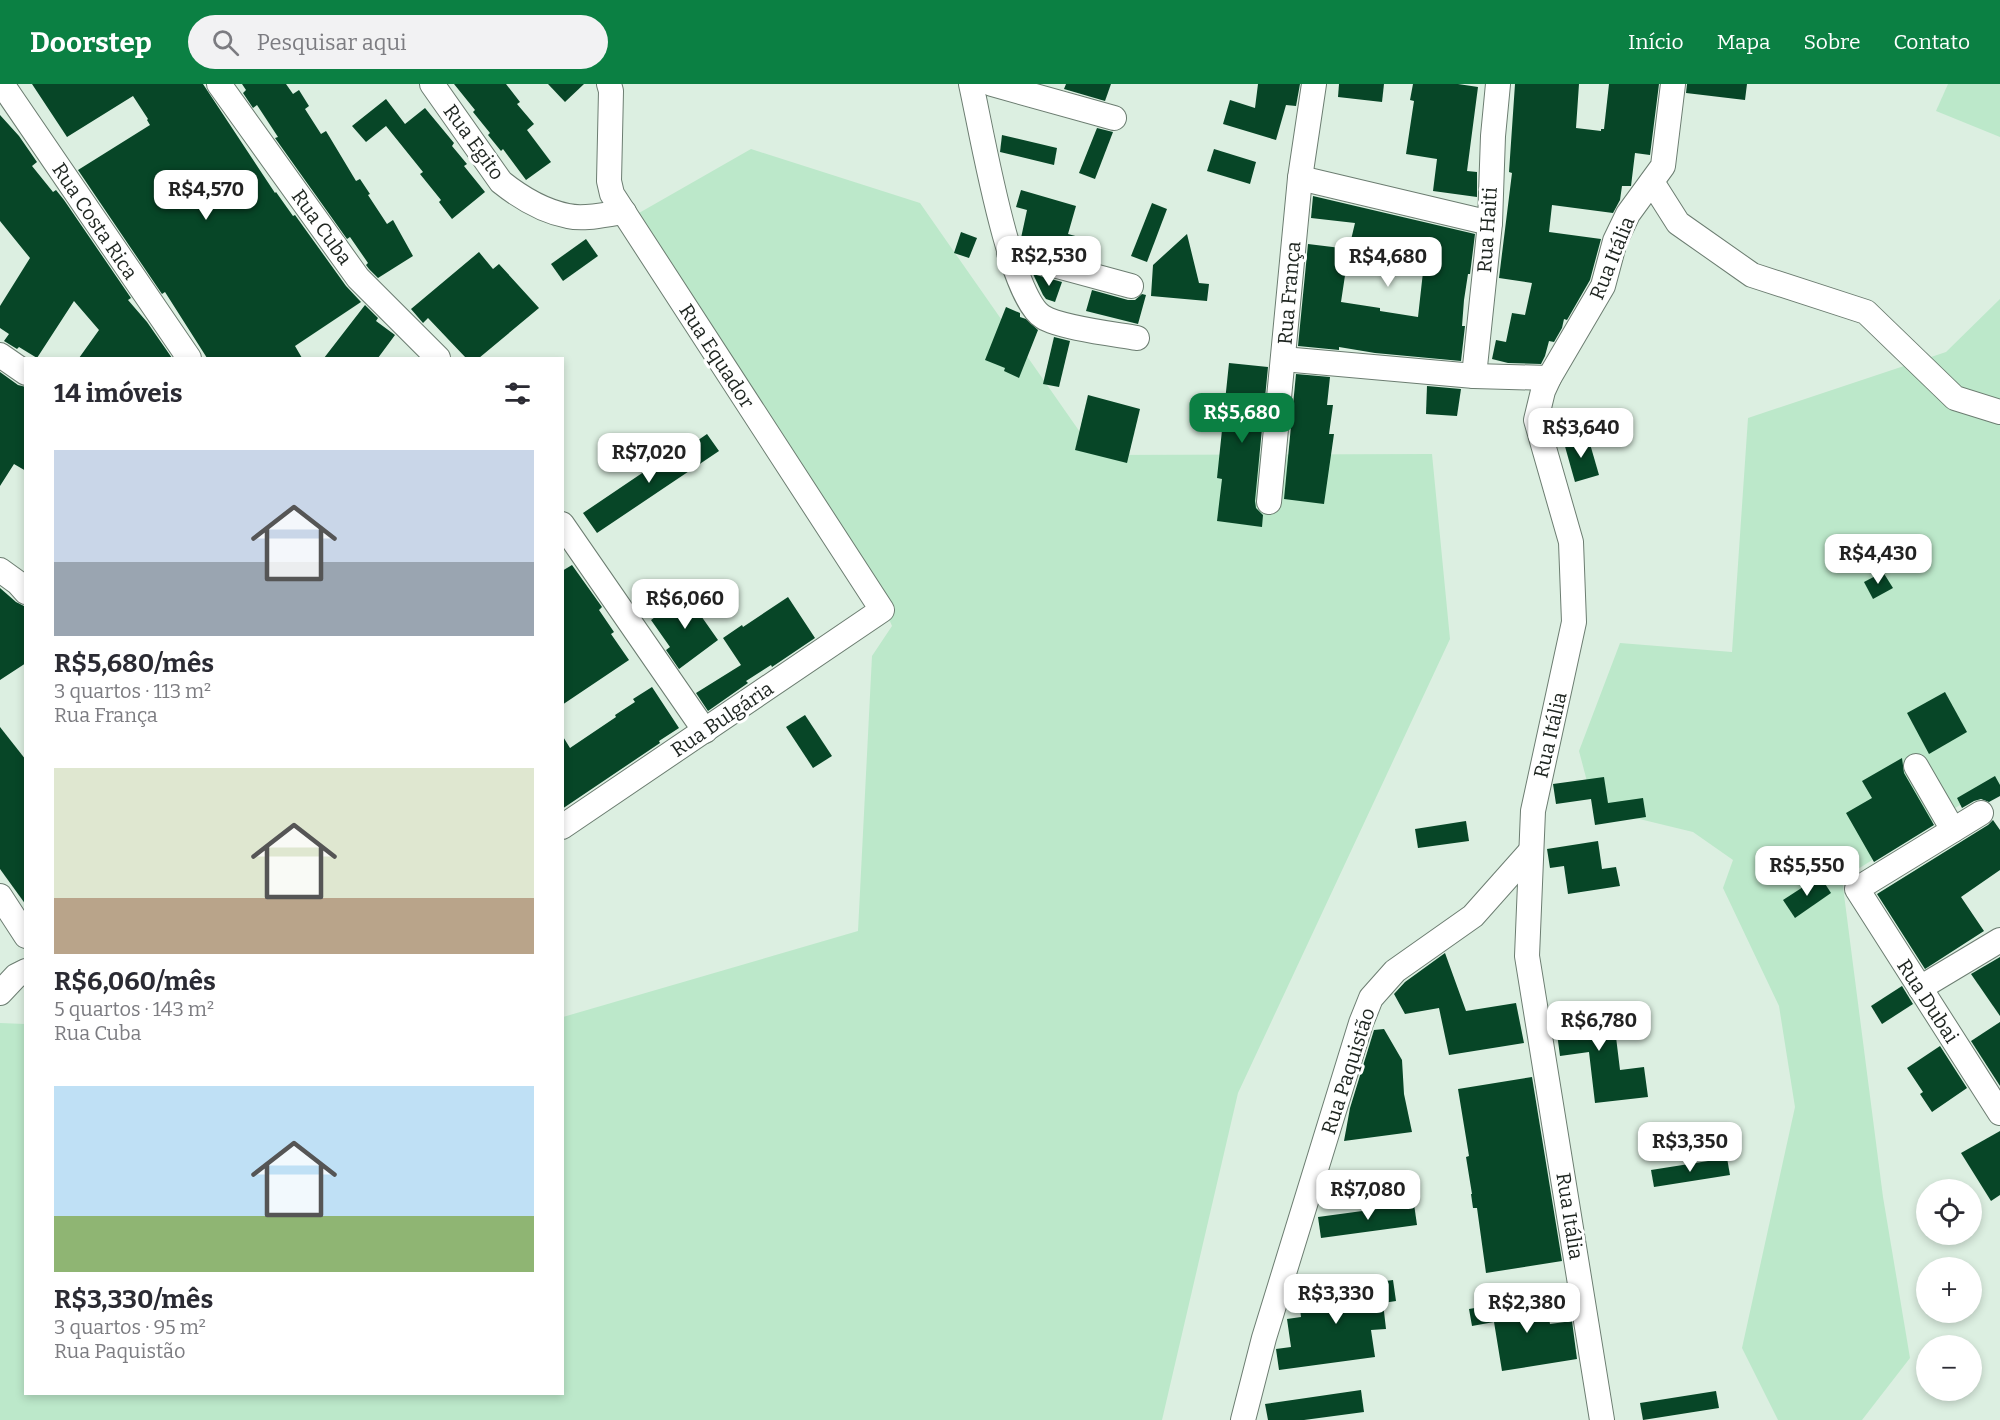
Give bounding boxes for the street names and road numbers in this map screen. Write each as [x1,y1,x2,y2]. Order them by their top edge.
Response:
street label: Rua Egito [439,100,509,184]
street label: Rua Costa Rica [47,158,143,284]
street label: Rua Cuba [287,185,357,269]
street label: Rua Haiti [1472,186,1502,274]
street label: Rua Itália [1584,213,1640,303]
street label: Rua França [1273,240,1305,346]
street label: Rua Equador [674,299,760,413]
street label: Rua Bulgária [666,676,778,762]
street label: Rua Itália [1528,690,1572,780]
street label: Rua Dubai [1892,955,1964,1047]
street label: Rua Paquistão [1316,1005,1380,1137]
street label: Rua Itália [1551,1171,1589,1261]

